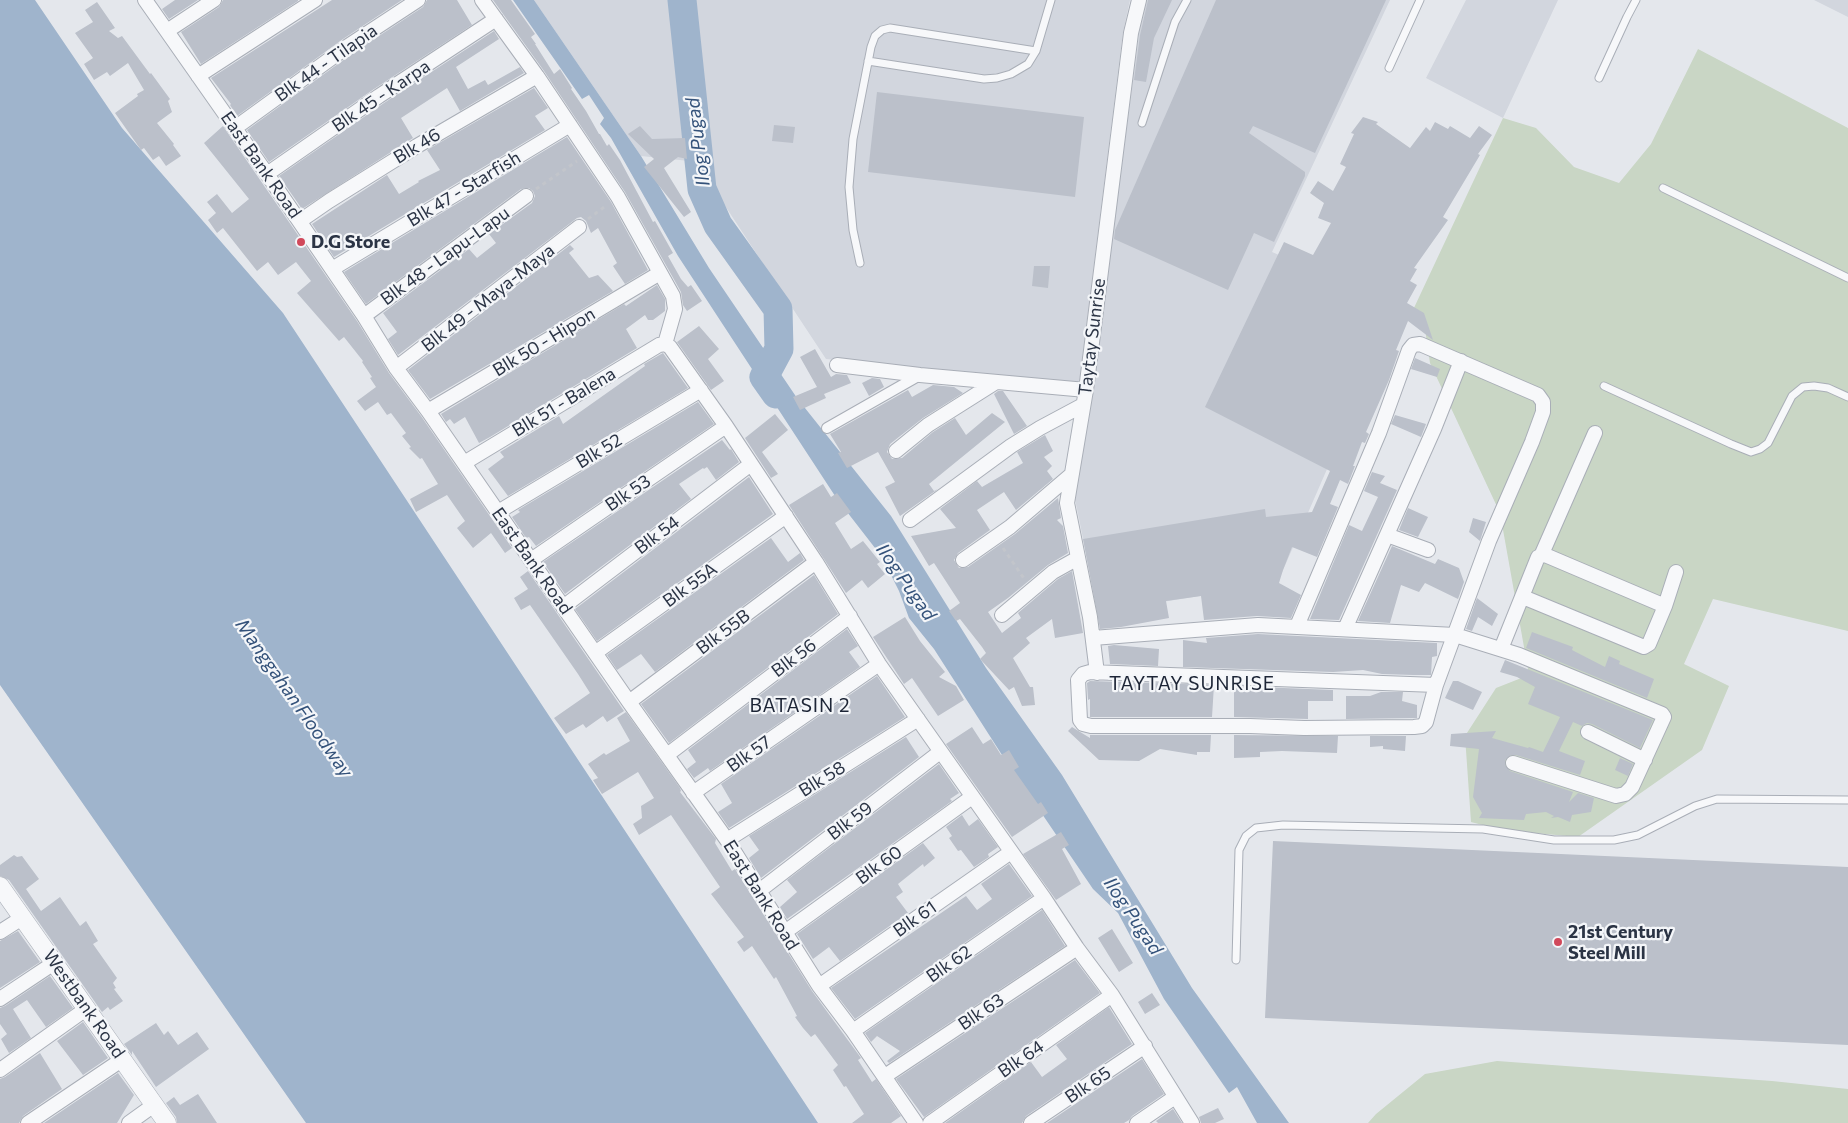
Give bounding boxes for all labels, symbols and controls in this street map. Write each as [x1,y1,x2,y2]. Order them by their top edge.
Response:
street label: Blk 44 - Tilapia [271,20,381,106]
street label: Blk 45 - Karpa [328,55,434,137]
water label: Ilog Pugad [681,96,715,188]
street label: East Bank Road [216,107,306,223]
street label: Blk 46 [390,124,444,168]
street label: Blk 47 - Starfish [403,147,525,231]
street label: Blk 48 - Lapu-Lapu [376,202,514,310]
place label: D.G Store [311,231,390,253]
marker: D.G Store [295,236,307,248]
street label: Blk 49 - Maya-Maya [417,239,559,357]
street label: Taytay Sunrise [1074,277,1110,397]
street label: Blk 50 - Hipon [489,303,599,381]
street label: Blk 51 - Balena [508,363,620,441]
street label: Blk 52 [572,429,626,473]
street label: Blk 53 [601,470,655,516]
street label: East Bank Road [487,503,577,619]
street label: Blk 54 [630,511,684,559]
water label: Ilog Pugad [871,539,941,625]
street label: Blk 55A [659,558,721,612]
street label: Blk 55B [692,605,754,659]
water label: Manggahan Floodway [231,614,357,782]
street label: Blk 56 [767,634,821,682]
district label: TAYTAY SUNRISE [1107,673,1277,695]
district label: BATASIN 2 [748,695,852,717]
street label: Blk 57 [723,731,775,777]
street label: Blk 58 [795,756,849,802]
street label: Blk 59 [823,797,877,845]
street label: East Bank Road [719,836,803,954]
street label: Blk 60 [852,841,906,889]
water label: Ilog Pugad [1099,873,1167,959]
street label: Blk 61 [889,896,941,942]
place label: 21st Century Steel Mill [1568,921,1673,964]
marker: 21st Century Steel Mill [1552,936,1564,948]
street label: Blk 62 [922,941,976,987]
street label: Westbank Road [39,945,129,1063]
street label: Blk 63 [954,989,1008,1035]
street label: Blk 64 [994,1035,1048,1083]
street label: Blk 65 [1061,1062,1115,1108]

